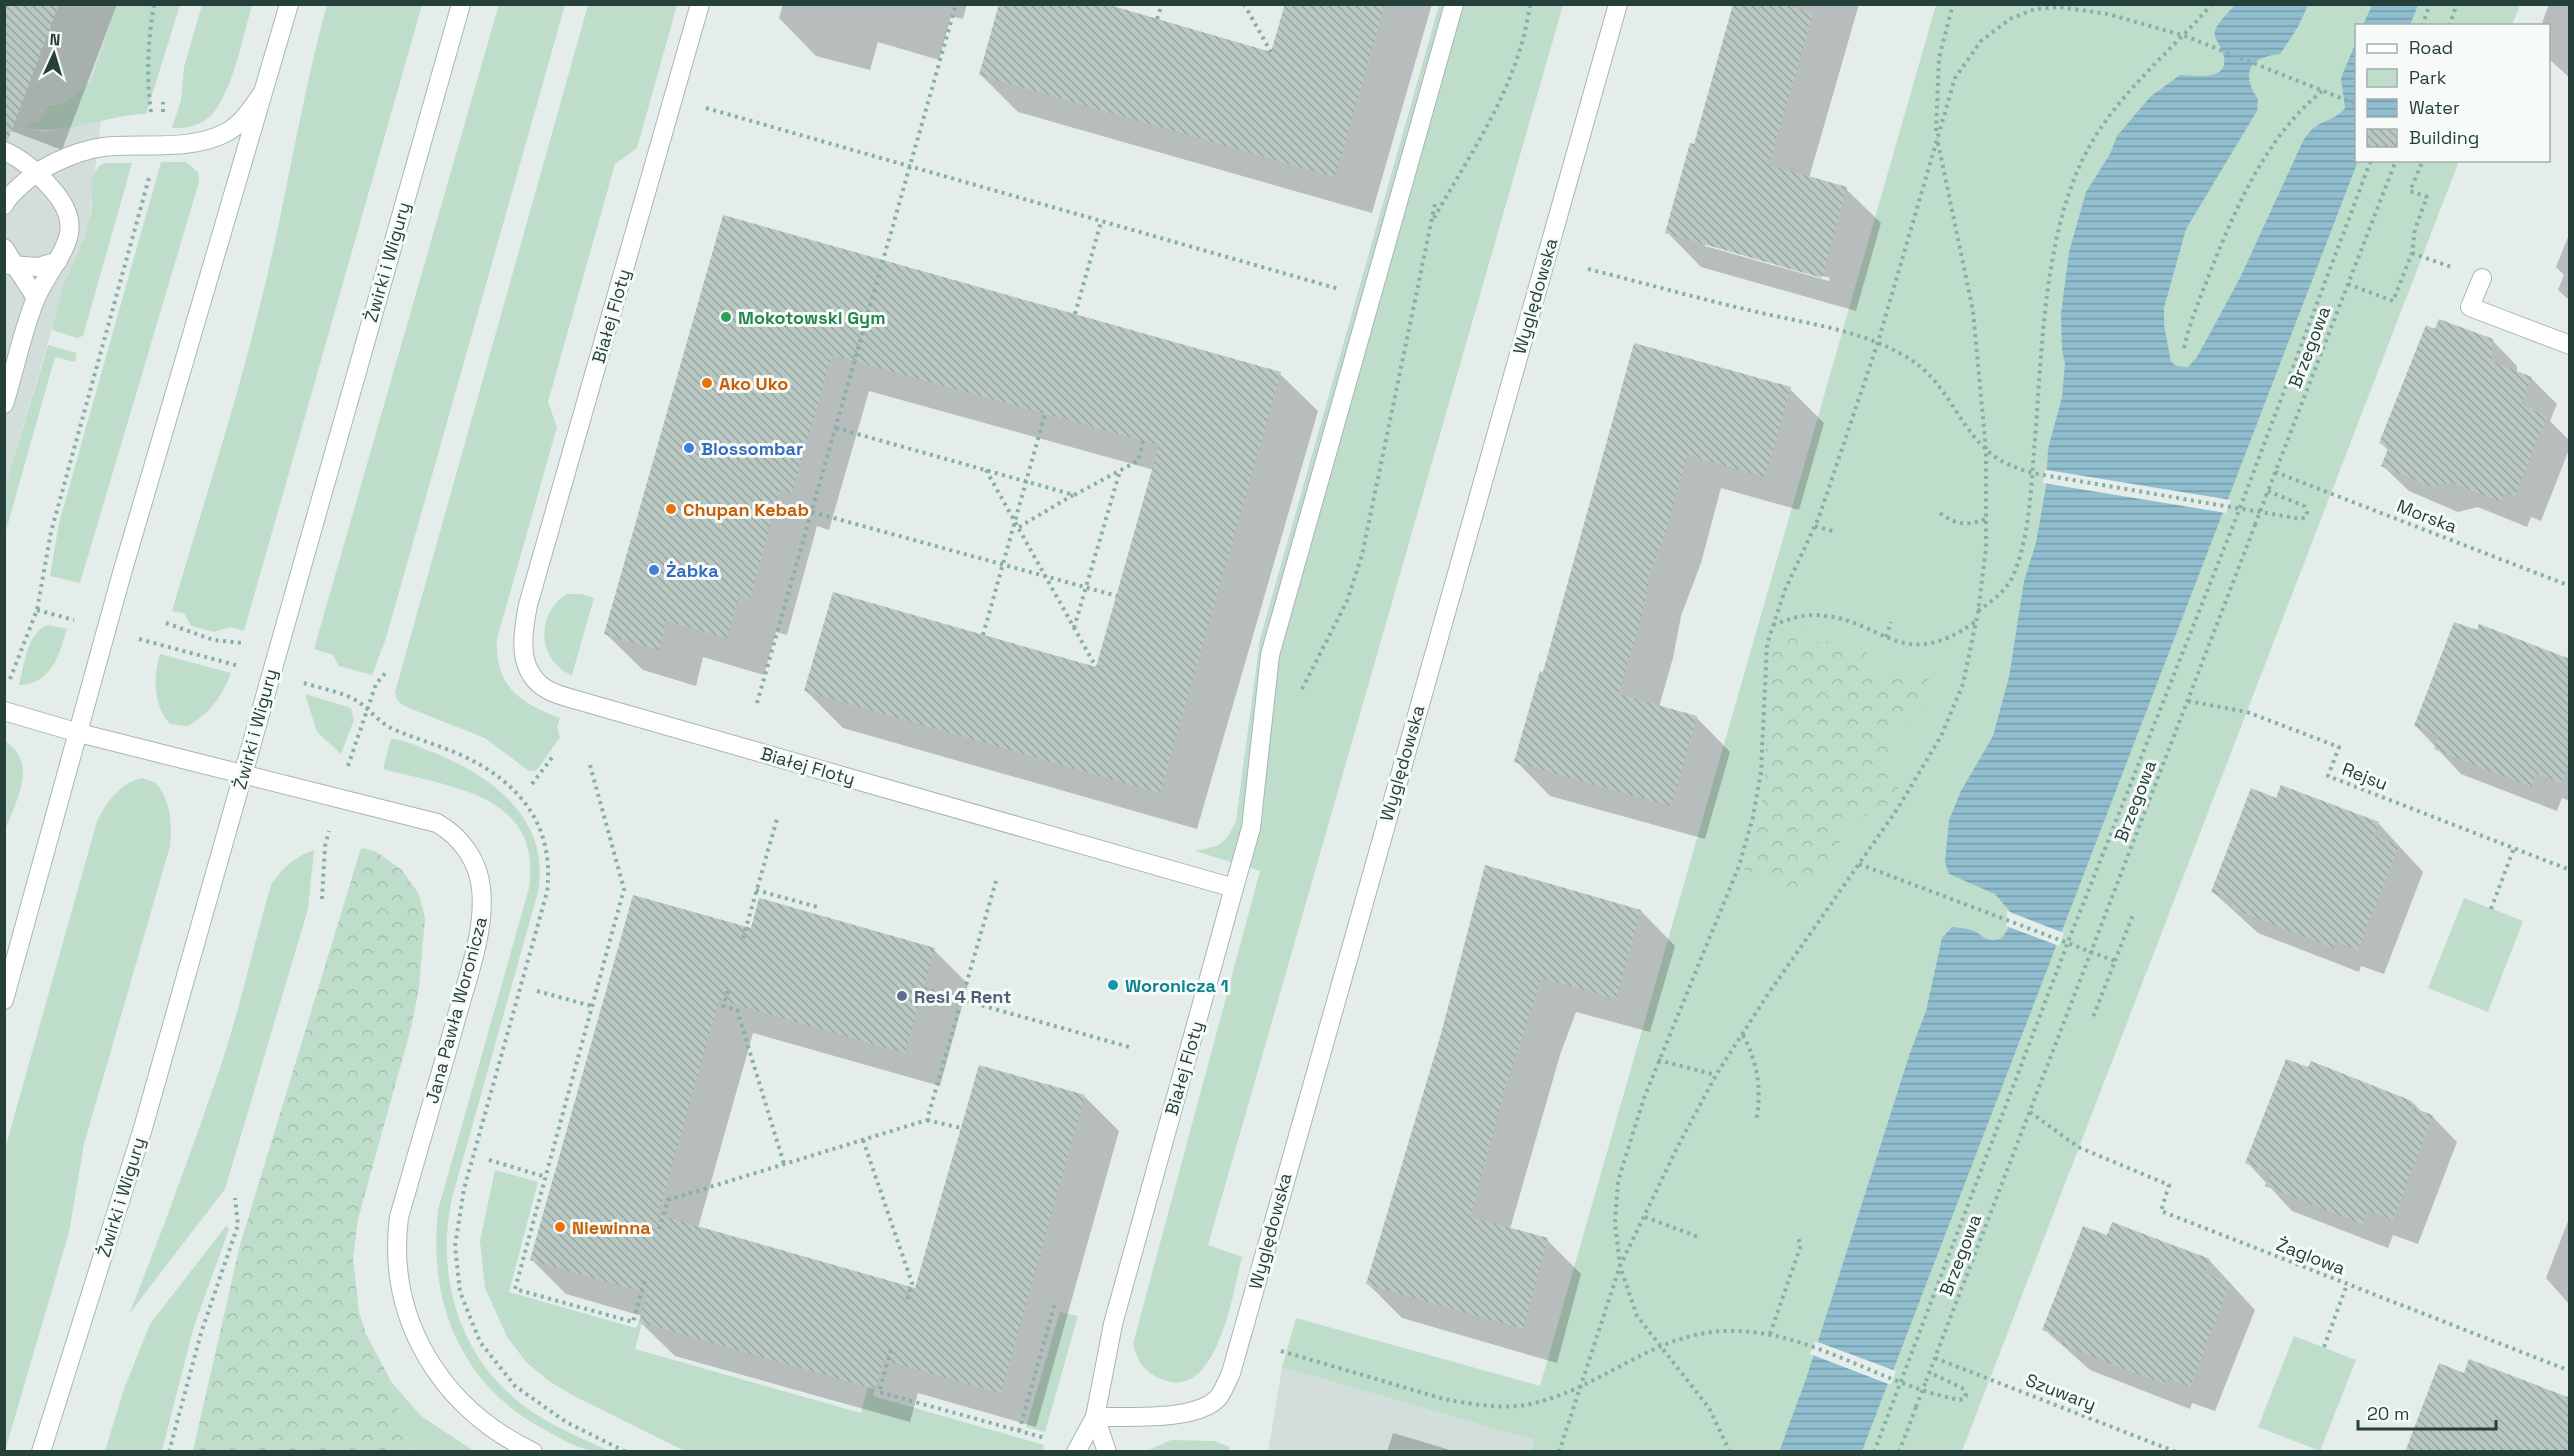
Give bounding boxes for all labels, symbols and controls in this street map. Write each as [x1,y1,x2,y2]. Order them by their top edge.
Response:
north arrow [24,24,84,84]
legend [2355,24,2550,162]
text: N [49,29,61,50]
text: Road [2409,36,2453,59]
text: Park [2409,66,2447,89]
text: Water [2409,96,2460,119]
text: Building [2409,126,2479,149]
street label: Żwirki i Wigury [359,199,415,325]
street label: Wyględowska [1507,235,1563,357]
street label: Białej Floty [587,266,635,366]
street label: Brzegowa [2283,303,2335,391]
place label: Mokotowski Gym [738,306,886,329]
marker: Mokotowski Gym [719,310,733,324]
place label: Ako Uko [719,372,788,395]
marker: Ako Uko [700,376,714,390]
place label: Blossombar [701,437,803,460]
marker: Blossombar [682,441,696,455]
street label: Morska [2394,494,2460,538]
place label: Chupan Kebab [683,498,809,521]
marker: Chupan Kebab [664,502,678,516]
place label: Żabka [666,559,719,582]
marker: Żabka [647,563,661,577]
street label: Żwirki i Wigury [228,666,282,792]
street label: Wyględowska [1374,702,1430,824]
street label: Białej Floty [758,742,858,790]
street label: Brzegowa [2109,757,2161,845]
street label: Rejsu [2339,757,2391,795]
street label: Jana Pawła Woronicza [420,914,492,1106]
place label: Woronicza 1 [1125,974,1229,997]
marker: Woronicza 1 [1106,978,1120,992]
place label: Resi 4 Rent [914,985,1011,1008]
marker: Resi 4 Rent [895,989,909,1003]
street label: Białej Floty [1160,1018,1208,1118]
street label: Żwirki i Wigury [92,1134,150,1260]
street label: Wyględowska [1243,1170,1297,1292]
street label: Brzegowa [1934,1211,1986,1299]
place label: Niewinna [572,1216,651,1239]
marker: Niewinna [553,1220,567,1234]
street label: Żaglowa [2273,1232,2349,1280]
street label: Szuwary [2022,1368,2100,1416]
scale bar [2358,1393,2496,1431]
text: 20 m [2367,1402,2410,1425]

